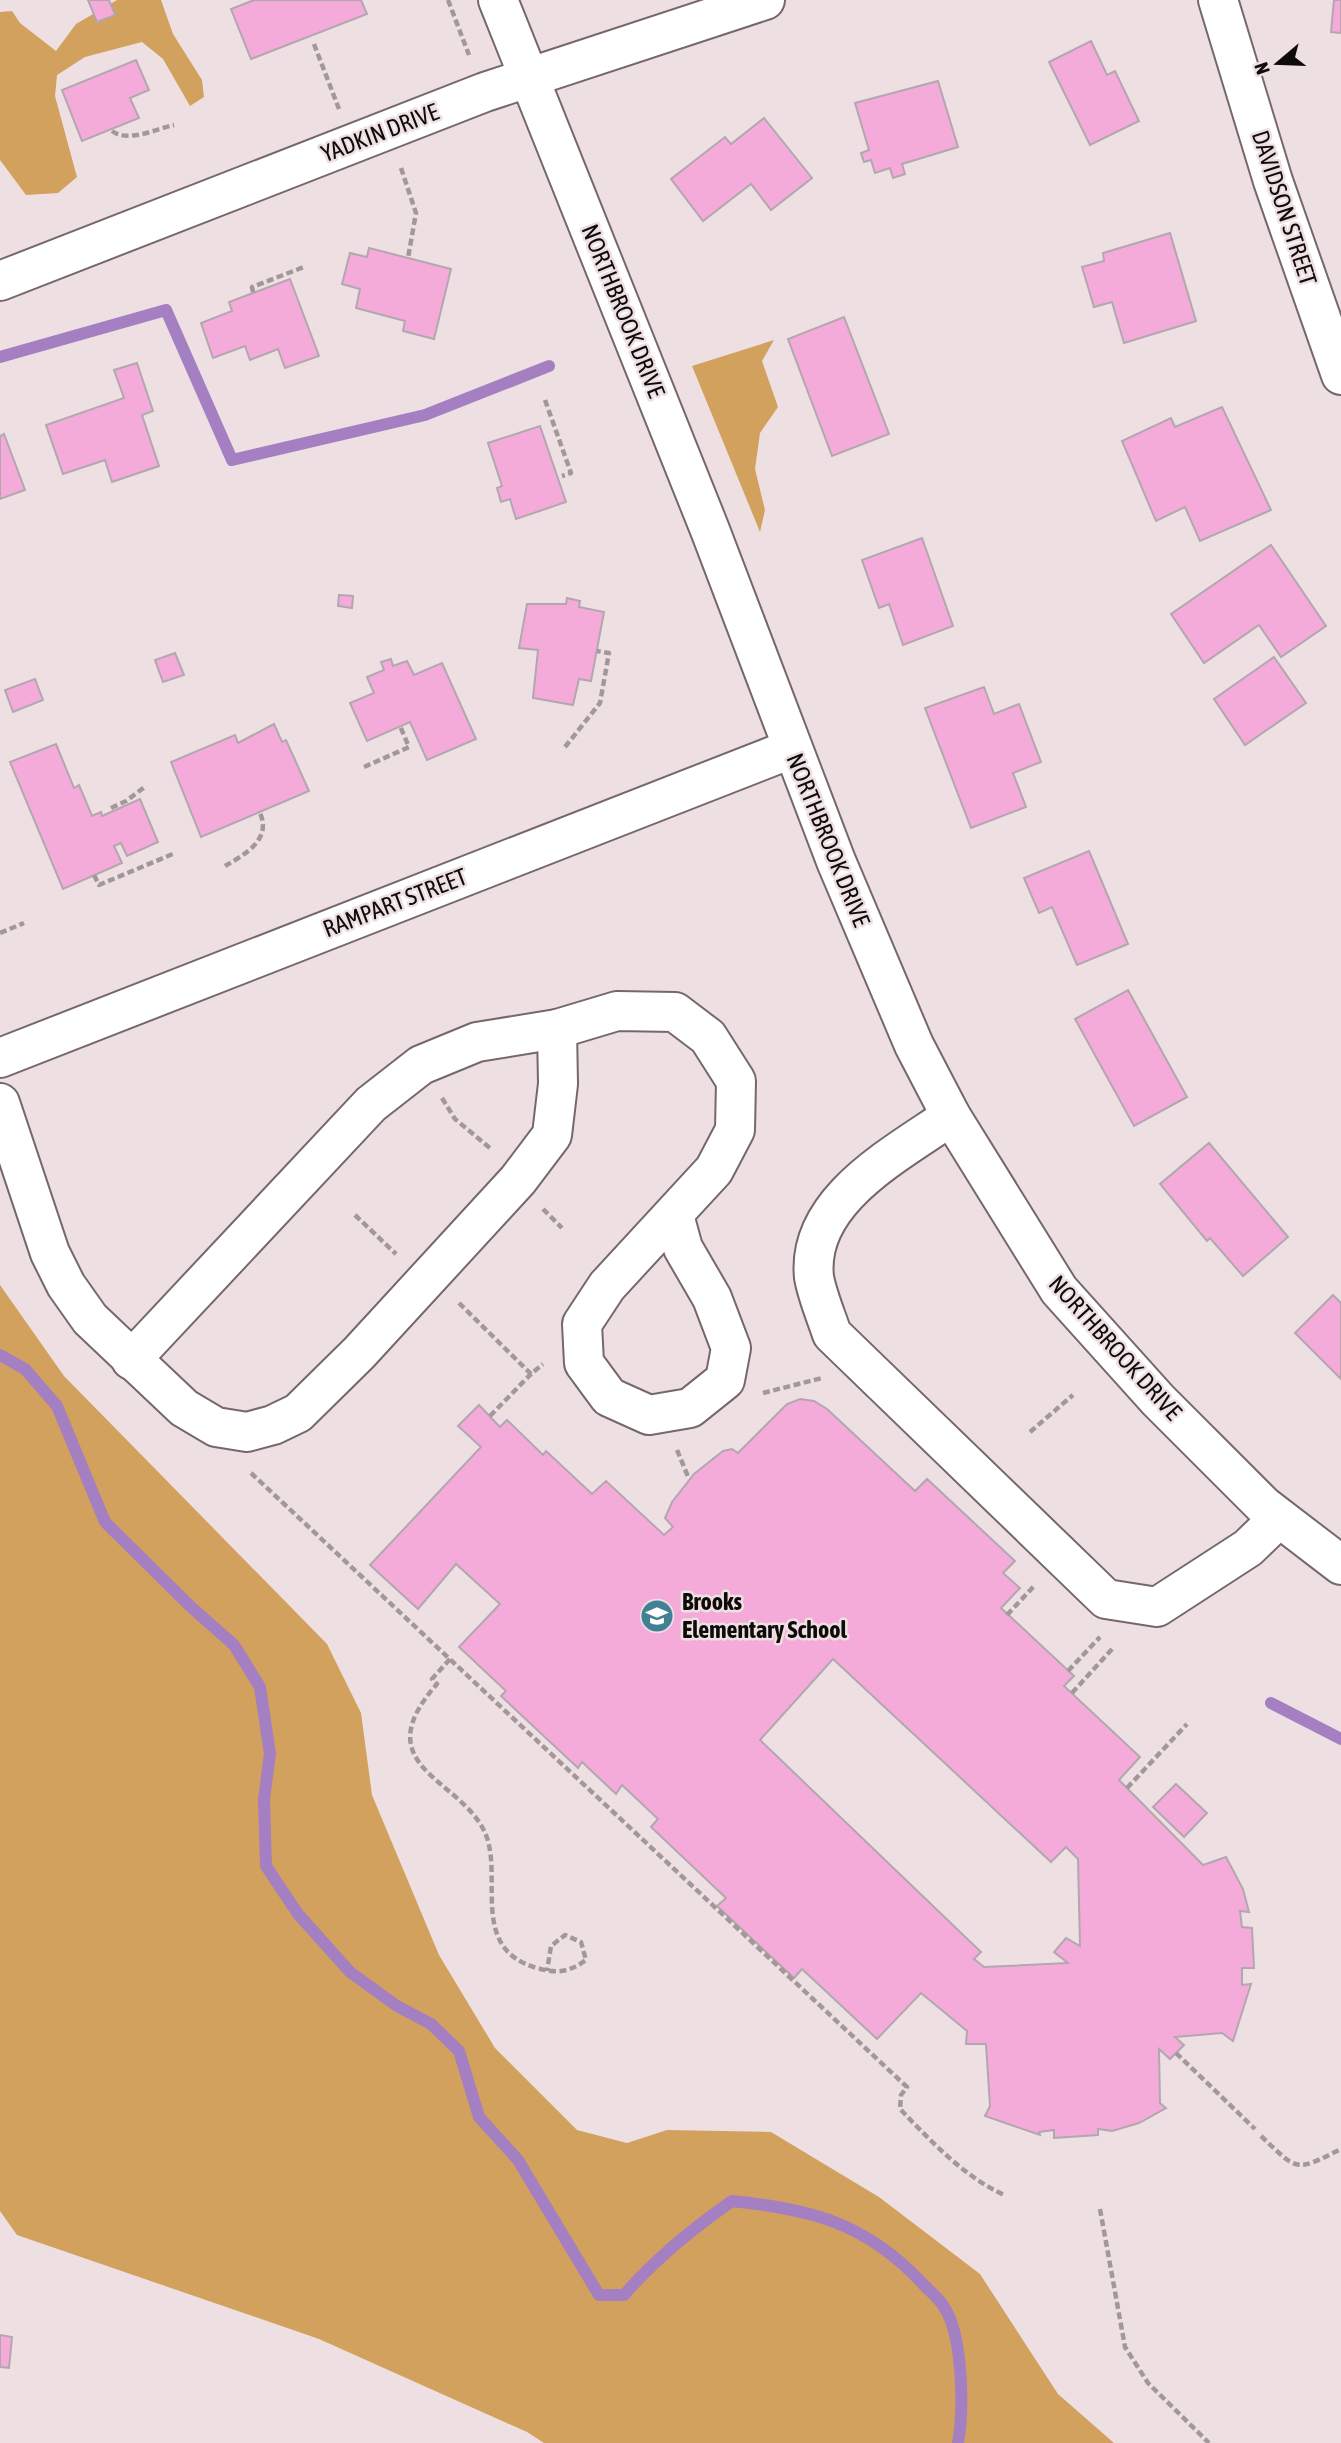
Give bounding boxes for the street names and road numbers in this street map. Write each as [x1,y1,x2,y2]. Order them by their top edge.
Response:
street label: YADKIN DRIVE [317,98,442,167]
street label: DAVIDSON STREET [1247,127,1322,289]
street label: NORTHBROOK DRIVE [576,220,671,401]
street label: NORTHBROOK DRIVE [781,749,876,930]
street label: RAMPART STREET [319,863,471,942]
street label: NORTHBROOK DRIVE [1044,1270,1187,1425]

